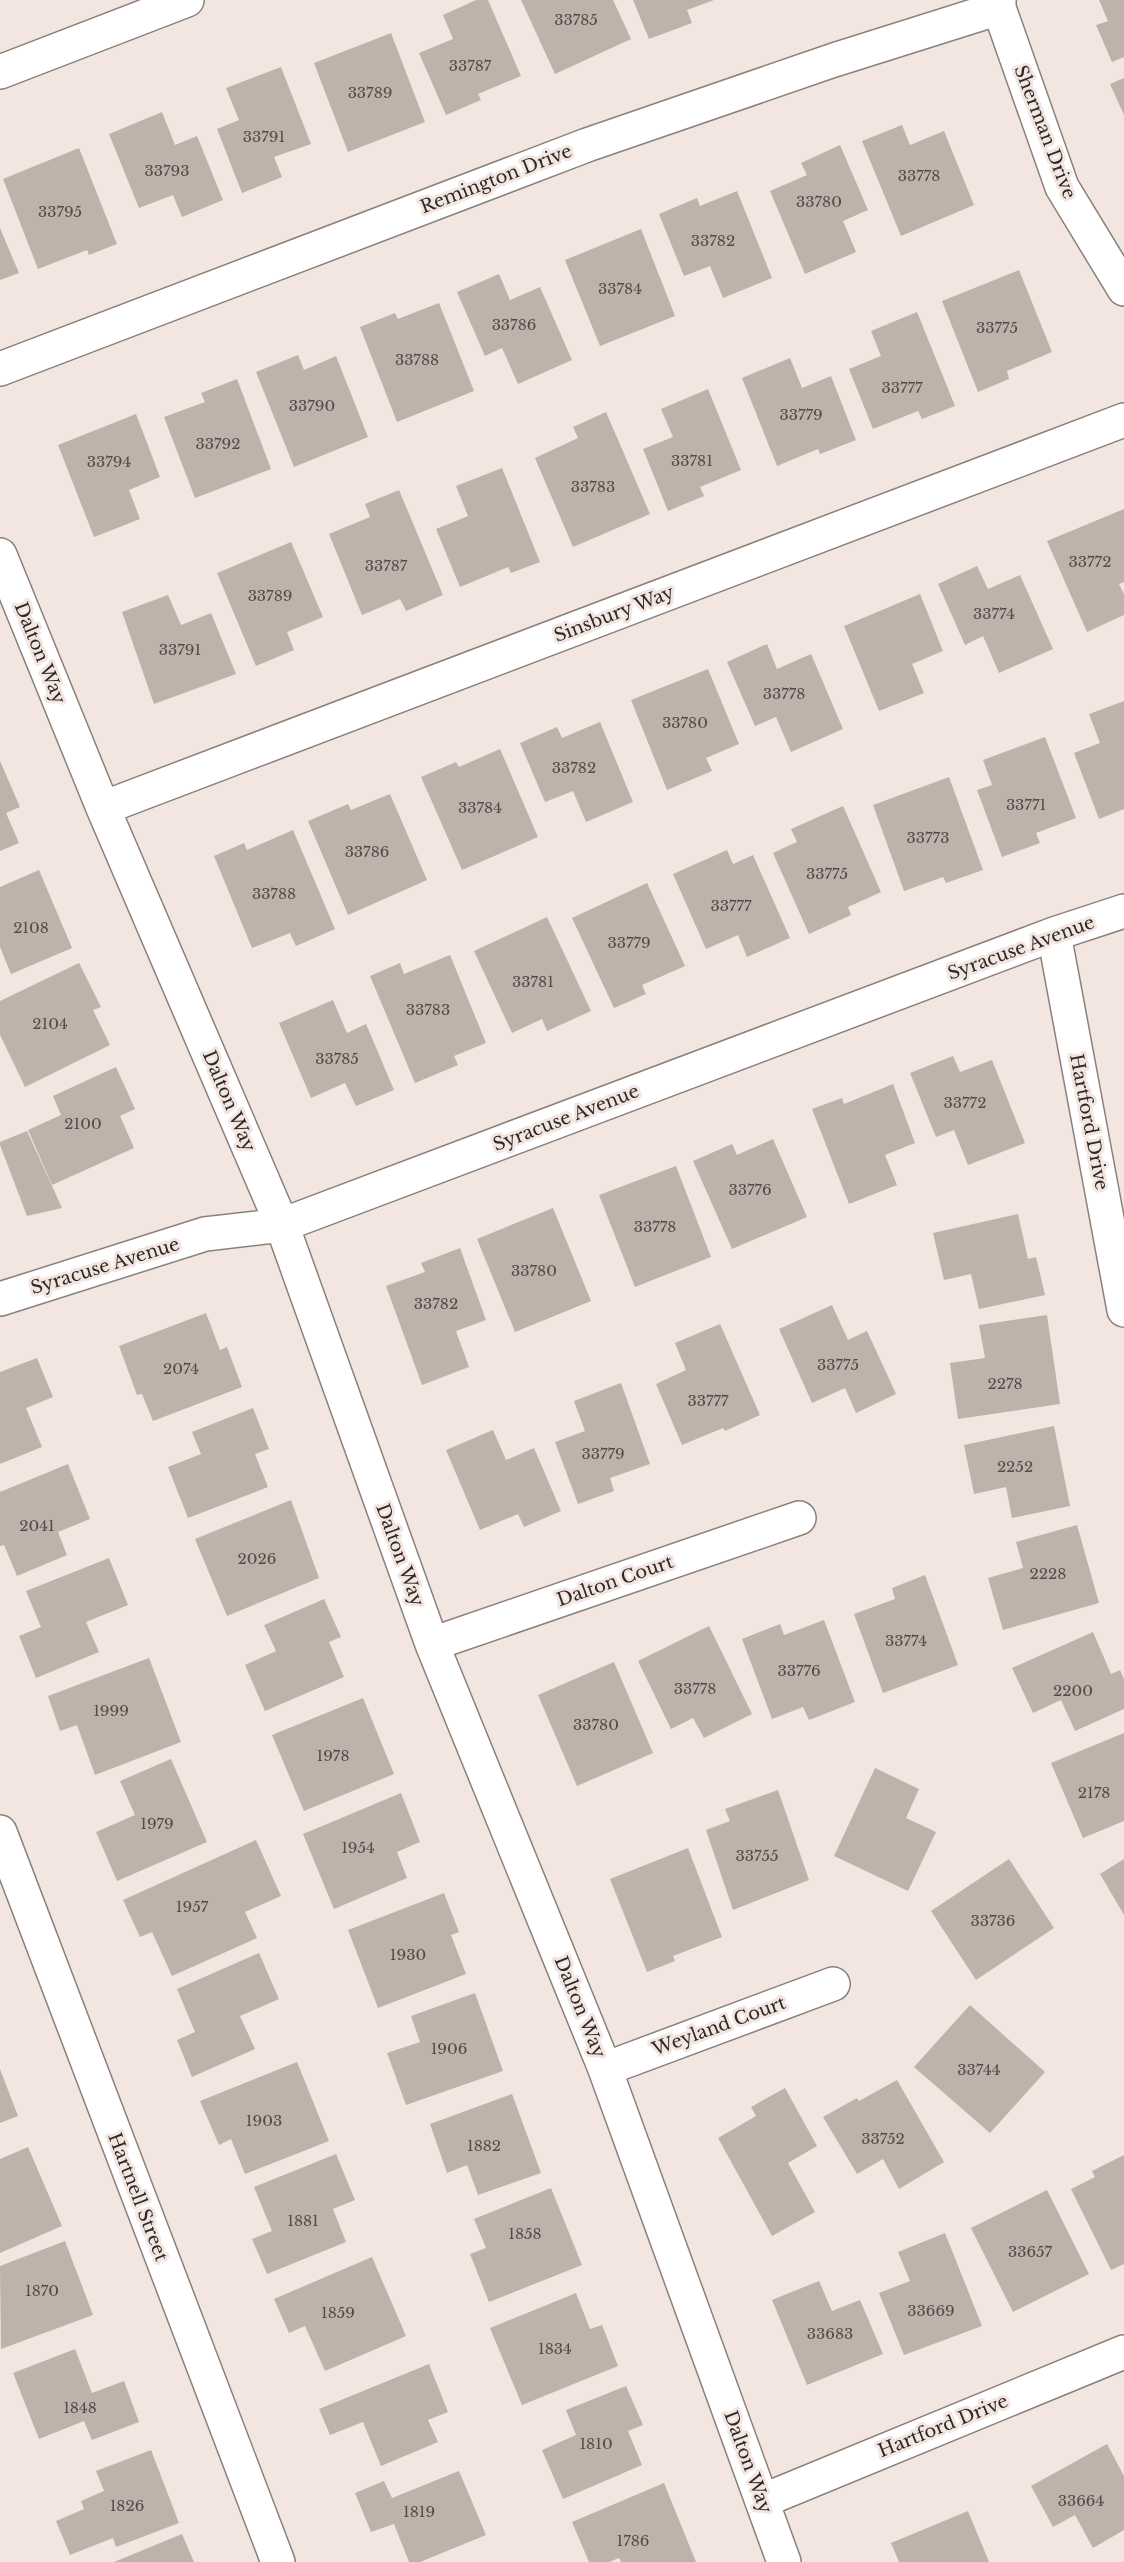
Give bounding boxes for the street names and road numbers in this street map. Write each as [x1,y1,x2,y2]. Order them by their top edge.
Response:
street label: Sherman Drive [1009,62,1081,202]
street label: Remington Drive [417,140,575,218]
street label: Sinsbury Way [551,581,678,647]
street label: Dalton Way [10,599,71,708]
street label: Syracuse Avenue [945,911,1097,985]
street label: Dalton Way [198,1047,260,1155]
street label: Hartford Drive [1065,1052,1113,1192]
street label: Syracuse Avenue [490,1080,642,1156]
street label: Syracuse Avenue [28,1233,182,1299]
street label: Dalton Way [371,1501,429,1610]
street label: Dalton Court [554,1551,676,1611]
street label: Dalton Way [550,1953,611,2062]
street label: Weyland Court [648,1992,789,2061]
street label: Hartnell Street [103,2130,173,2264]
street label: Hartford Drive [875,2390,1011,2462]
street label: Dalton Way [719,2408,777,2517]

